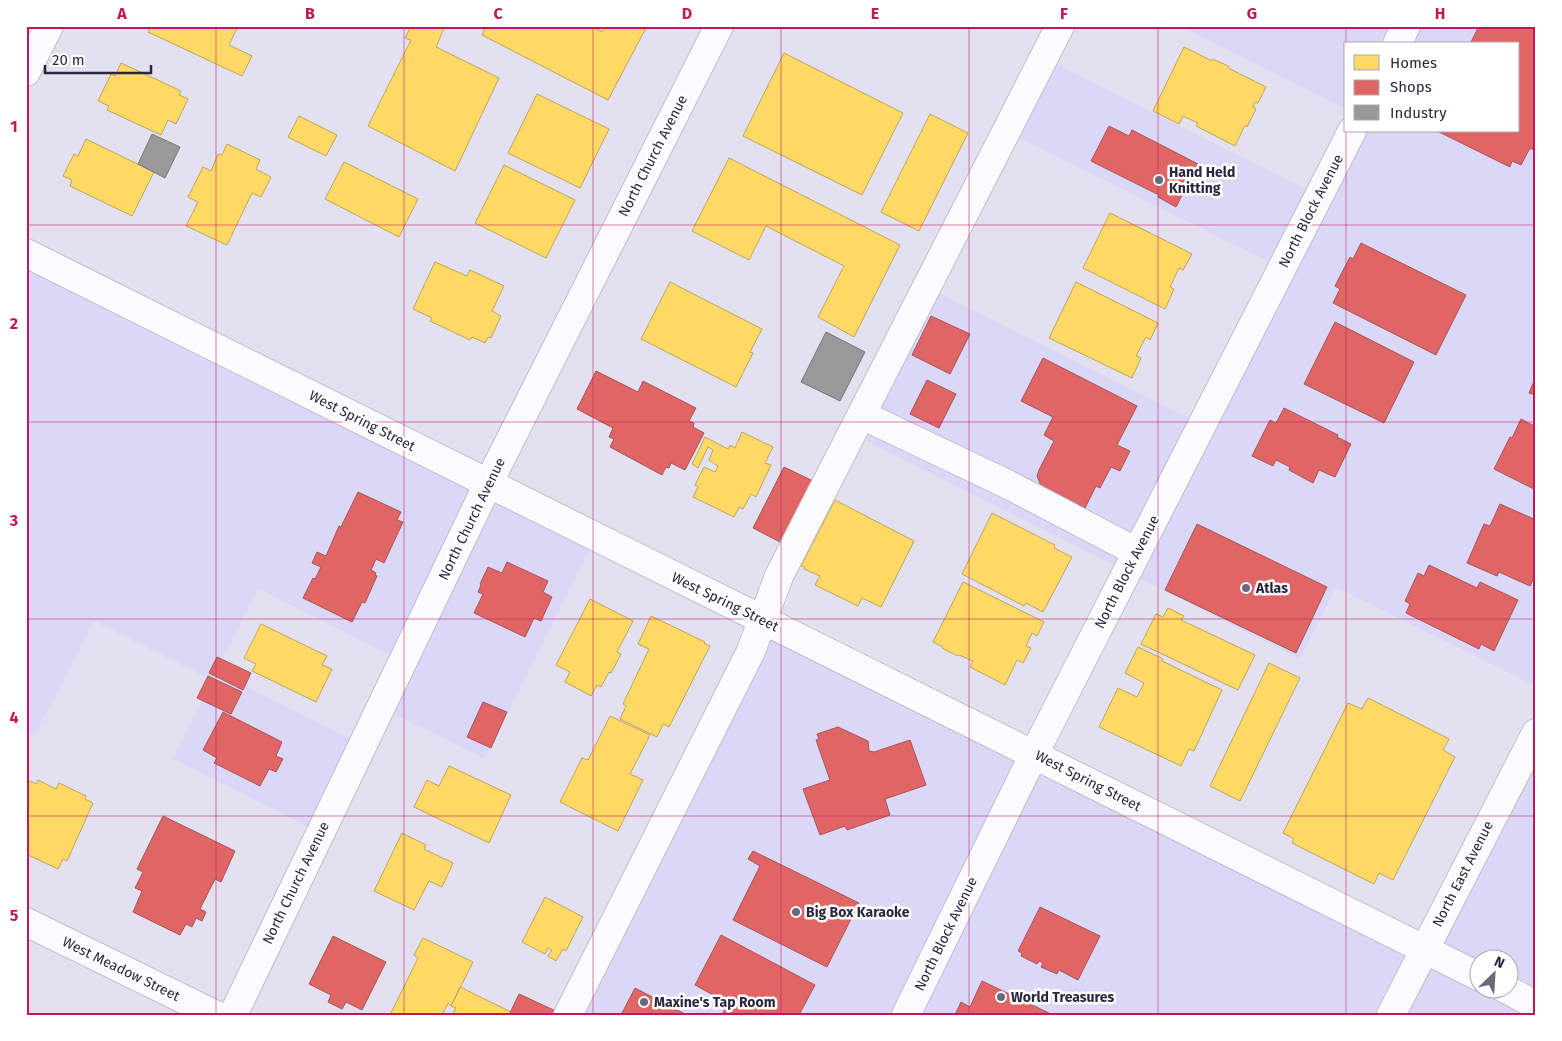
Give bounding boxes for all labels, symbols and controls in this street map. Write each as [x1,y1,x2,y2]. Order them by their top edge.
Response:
text: A [116,4,127,23]
text: B [305,4,315,23]
text: C [493,4,503,23]
text: D [682,4,692,23]
text: E [871,4,879,23]
text: F [1060,4,1068,23]
text: G [1247,4,1257,23]
text: H [1435,4,1445,23]
scale bar [45,42,151,74]
legend [1344,42,1520,132]
text: 20 m [52,51,85,69]
text: Homes [1390,54,1437,72]
text: Shops [1390,78,1432,96]
street label: North Church Avenue [615,92,691,220]
text: Industry [1390,104,1447,122]
text: 1 [10,117,18,136]
street label: North Block Avenue [1275,152,1347,270]
place label: Hand Held Knitting [1169,164,1235,197]
marker: Hand Held Knitting [1153,174,1165,186]
text: 2 [10,314,18,333]
street label: West Spring Street [306,387,419,456]
street label: North Church Avenue [435,455,509,583]
text: 3 [9,511,18,530]
street label: North Block Avenue [1091,513,1163,631]
street label: West Spring Street [669,569,782,636]
place label: Atlas [1255,580,1288,597]
marker: Atlas [1240,582,1252,594]
text: 4 [9,708,19,727]
street label: West Spring Street [1032,747,1145,816]
street label: North East Avenue [1429,818,1497,930]
street label: North Church Avenue [259,819,333,947]
street label: North Block Avenue [911,874,981,994]
place label: Big Box Karaoke [806,904,910,921]
text: 5 [10,906,19,925]
marker: Big Box Karaoke [790,906,802,918]
street label: West Meadow Street [59,933,183,1005]
north arrow [1470,948,1520,998]
text: N [1491,953,1507,972]
place label: World Treasures [1011,989,1114,1006]
marker: World Treasures [995,991,1007,1003]
place label: Maxine's Tap Room [654,994,776,1011]
marker: Maxine's Tap Room [638,996,650,1008]

